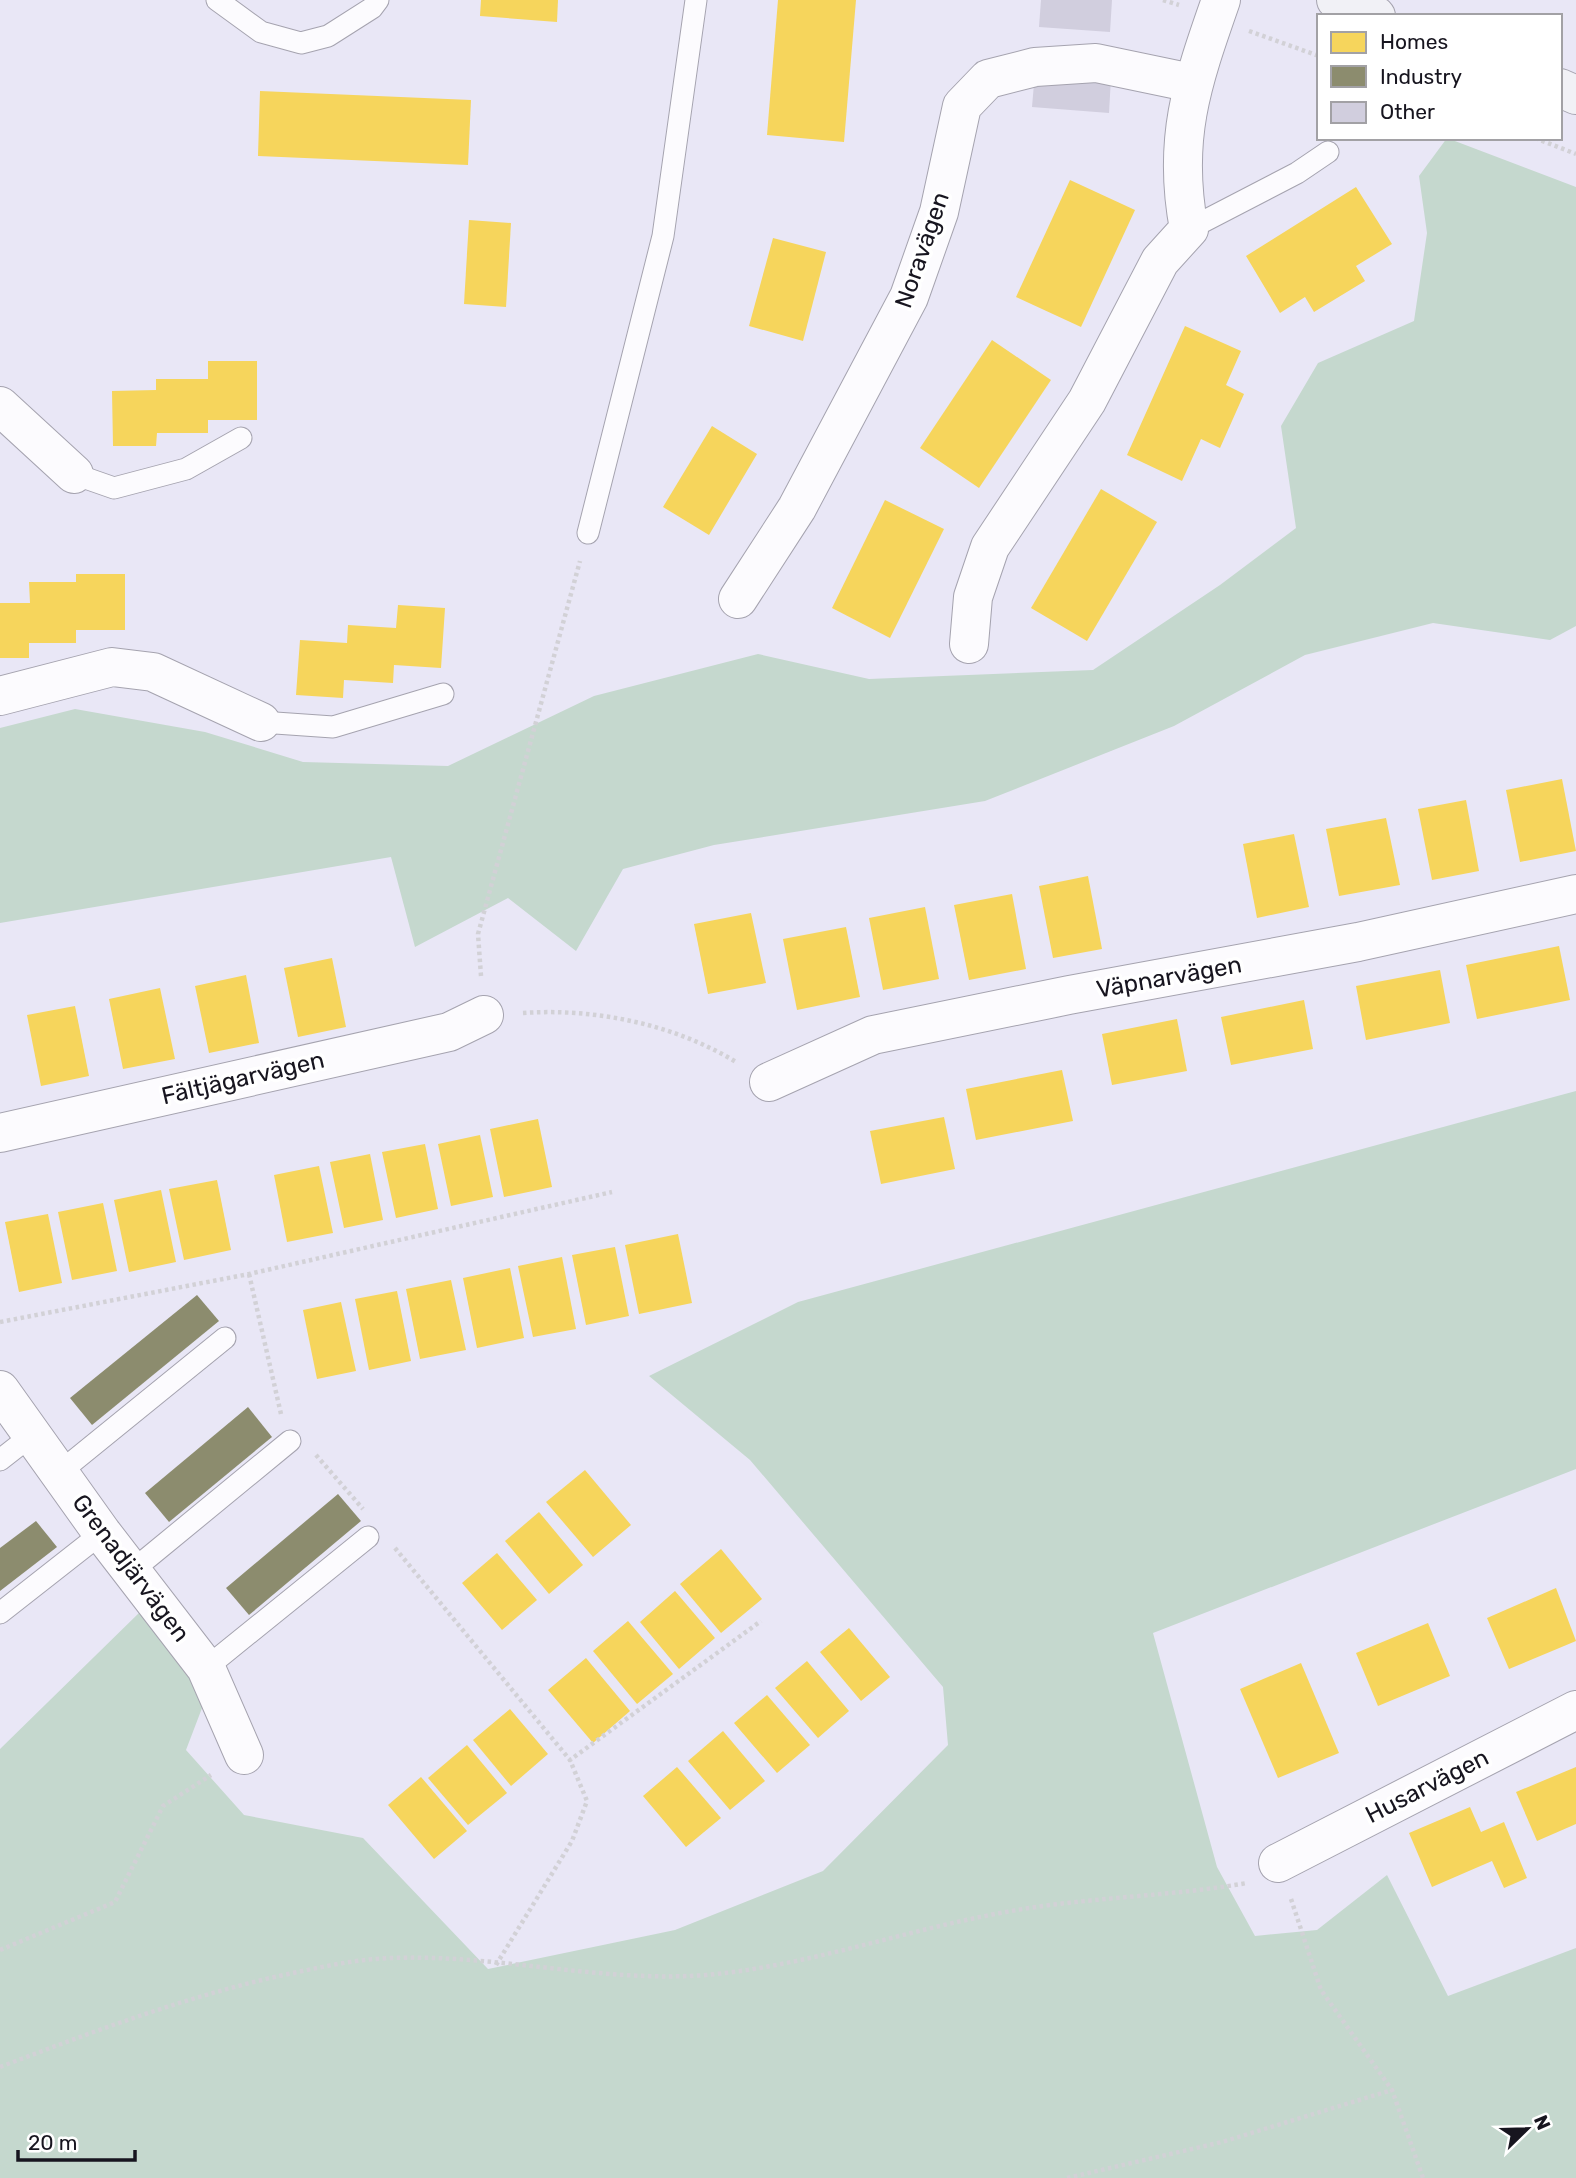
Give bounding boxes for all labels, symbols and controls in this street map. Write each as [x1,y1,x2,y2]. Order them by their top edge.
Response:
legend [1317,14,1562,140]
text: Homes [1380,29,1448,54]
text: Industry [1380,64,1462,89]
text: Other [1380,99,1435,124]
street label: Noravägen [889,188,955,312]
street label: Väpnarvägen [1094,950,1244,1004]
street label: Fältjägarvägen [159,1046,327,1110]
street label: Grenadjärvägen [66,1489,196,1647]
street label: Husarvägen [1361,1743,1493,1829]
north arrow [1492,2094,1562,2164]
text: N [1529,2112,1555,2133]
scale bar [18,2118,135,2162]
text: 20 m [28,2130,77,2155]

